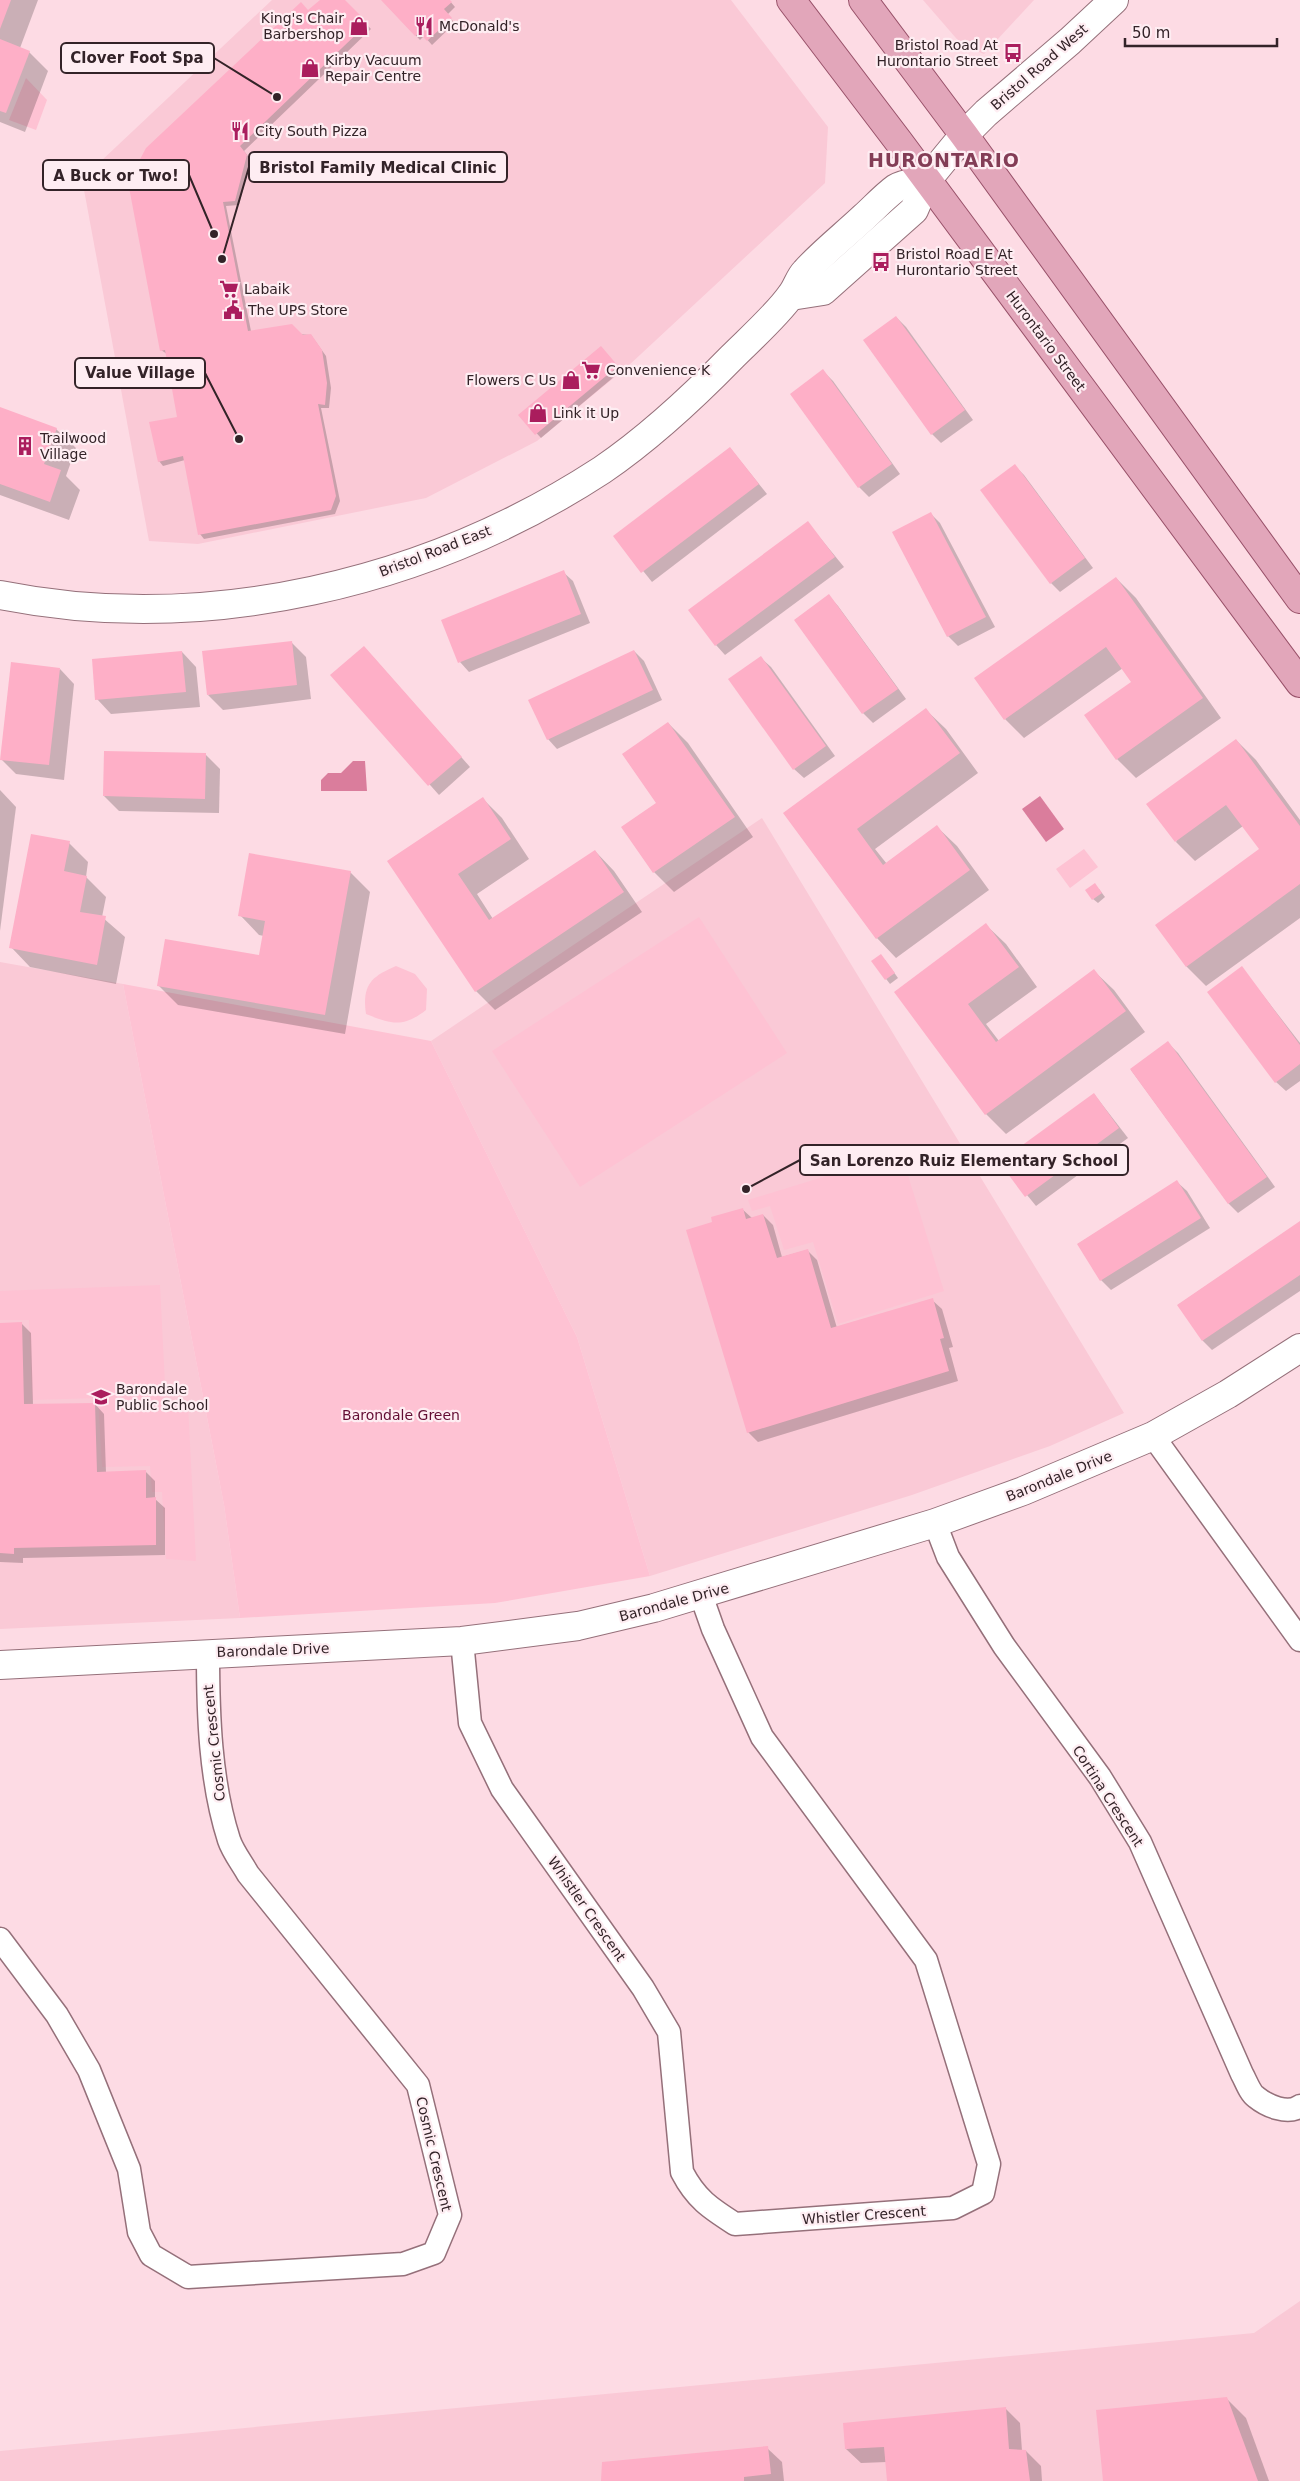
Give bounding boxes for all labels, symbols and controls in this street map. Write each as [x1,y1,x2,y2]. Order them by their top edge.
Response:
place label: King's Chair Barbershop [261,10,344,42]
shop icon: King's Chair Barbershop [348,15,370,37]
restaurant icon: McDonald's [413,15,435,37]
scale bar [1125,15,1278,47]
place label: McDonald's [439,18,520,34]
street label: Bristol Road West [987,20,1091,113]
text: 50 m [1132,24,1170,42]
place label: Bristol Road At Hurontario Street [876,37,999,69]
bus stop icon: Bristol Road At Hurontario Street [1002,42,1024,64]
callout: Clover Foot Spa [61,43,214,73]
text: Clover Foot Spa [70,49,204,67]
place label: Kirby Vacuum Repair Centre [325,52,422,84]
shop icon: Kirby Vacuum Repair Centre [299,57,321,79]
restaurant icon: City South Pizza [229,120,251,142]
place label: City South Pizza [255,123,367,139]
district label: HURONTARIO [868,149,1020,171]
callout: Bristol Family Medical Clinic [249,152,507,182]
text: Bristol Family Medical Clinic [259,159,497,177]
callout: A Buck or Two! [43,160,189,190]
text: A Buck or Two! [53,167,179,185]
place label: Bristol Road E At Hurontario Street [896,246,1018,278]
bus stop icon: Bristol Road E At Hurontario Street [870,251,892,273]
supermarket icon: Labaik [218,278,240,300]
place label: Labaik [244,281,291,297]
street label: Hurontario Street [1003,288,1089,395]
public building icon: The UPS Store [222,299,244,321]
place label: The UPS Store [247,302,348,318]
callout: Value Village [75,358,205,388]
supermarket icon: Convenience K [580,359,602,381]
place label: Convenience K [606,362,711,378]
text: Value Village [85,364,195,382]
shop icon: Flowers C Us [560,369,582,391]
place label: Flowers C Us [466,372,556,388]
shop icon: Link it Up [527,402,549,424]
place label: Link it Up [553,405,619,421]
place label: Trailwood Village [39,430,106,462]
building icon: Trailwood Village [14,435,36,457]
street label: Bristol Road East [377,522,494,580]
callout: San Lorenzo Ruiz Elementary School [800,1145,1128,1175]
text: San Lorenzo Ruiz Elementary School [810,1152,1118,1170]
place label: Barondale Public School [116,1381,208,1413]
school or university icon: Barondale Public School [90,1386,112,1408]
park label: Barondale Green [342,1407,460,1423]
street label: Barondale Drive [1004,1447,1114,1505]
street label: Barondale Drive [617,1580,731,1624]
street label: Barondale Drive [216,1640,330,1660]
street label: Cosmic Crescent [200,1683,228,1802]
street label: Cortina Crescent [1069,1743,1147,1850]
street label: Whistler Crescent [545,1854,629,1965]
street label: Cosmic Crescent [413,2095,455,2213]
street label: Whistler Crescent [802,2203,927,2227]

